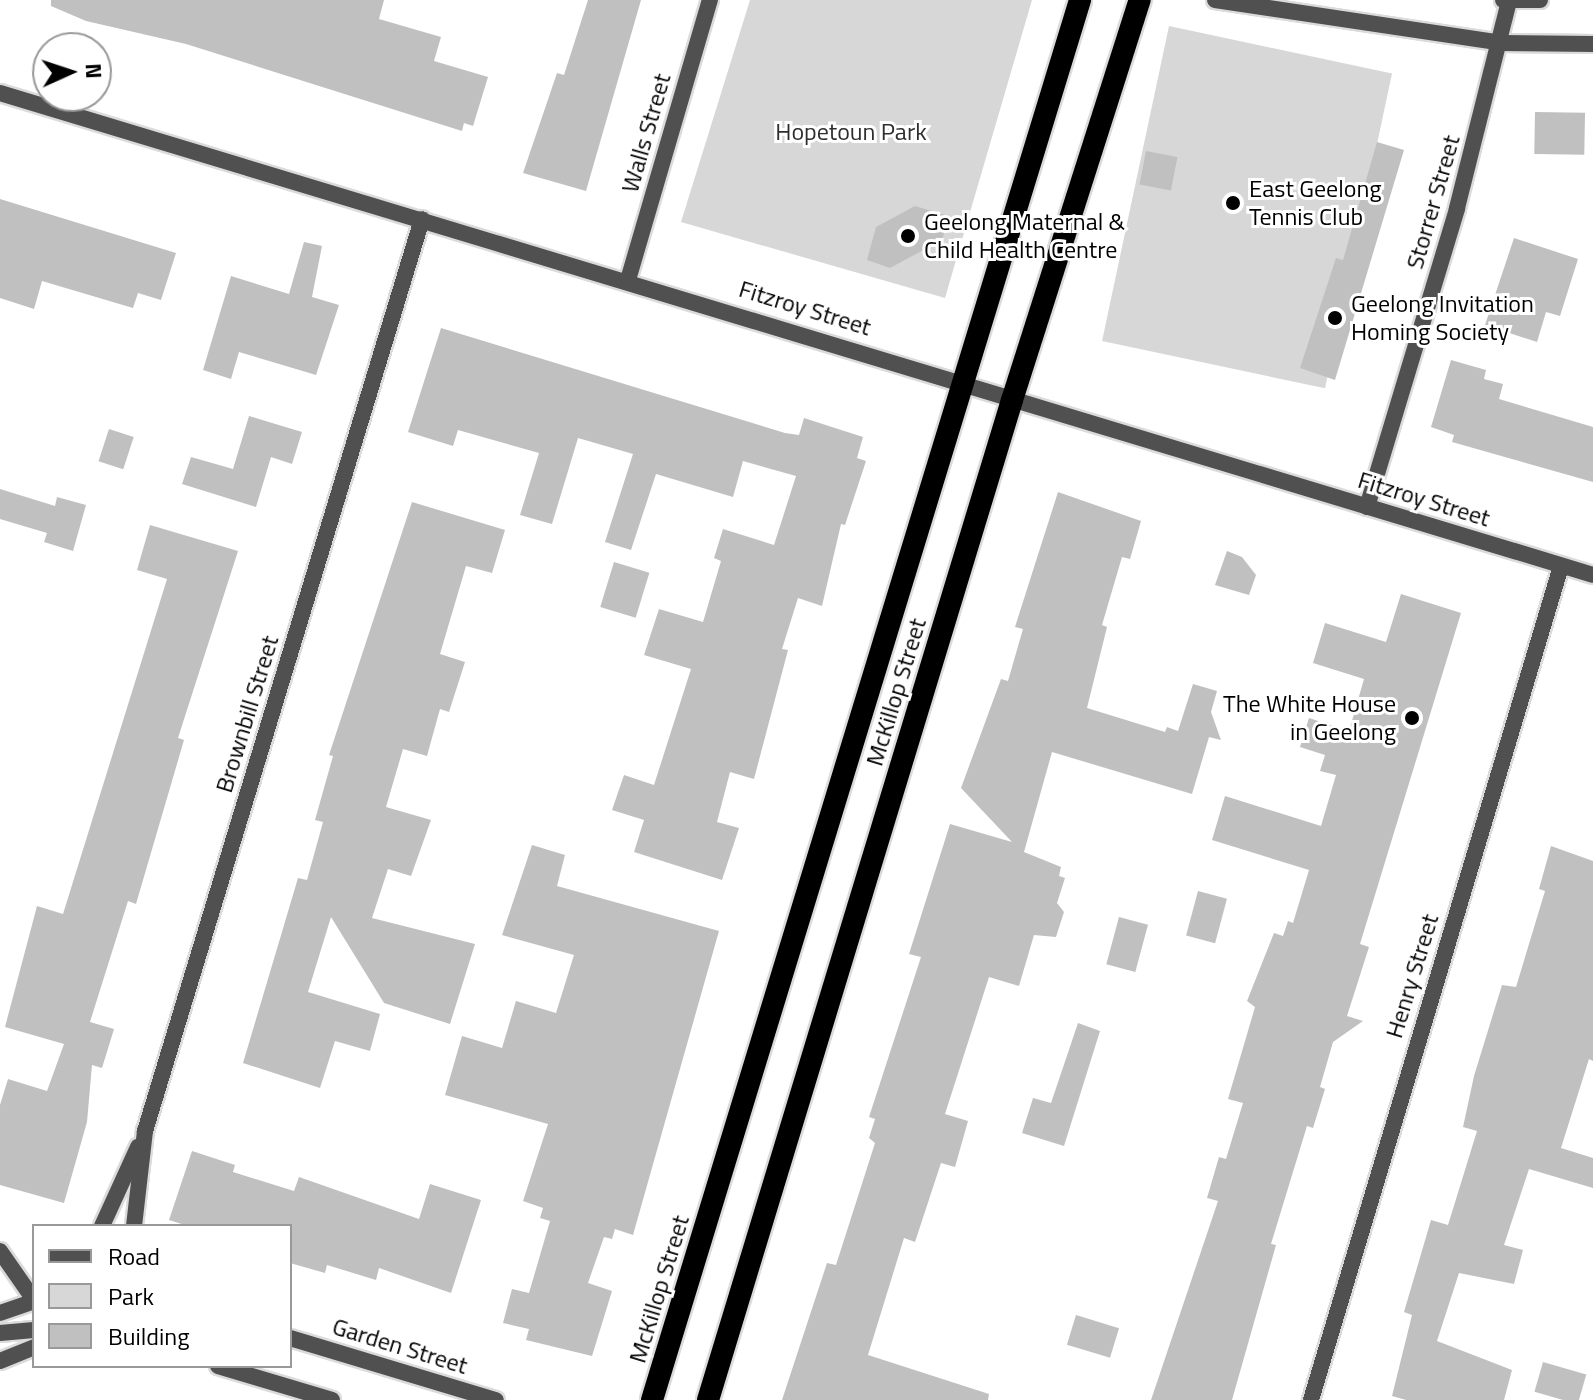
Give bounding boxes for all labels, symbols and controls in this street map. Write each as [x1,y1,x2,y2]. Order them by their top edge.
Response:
north arrow [32,32,112,112]
text: N [77,62,111,79]
street label: Walls Street [615,70,677,196]
park label: Hopetoun Park [775,118,927,146]
street label: Storrer Street [1400,132,1466,272]
place label: East Geelong Tennis Club [1249,175,1382,231]
marker: East Geelong Tennis Club [1224,194,1242,212]
place label: Geelong Maternal & Child Health Centre [924,208,1125,264]
marker: Geelong Maternal & Child Health Centre [899,227,917,245]
street label: Fitzroy Street [736,274,874,342]
place label: Geelong Invitation Homing Society [1351,290,1534,346]
marker: Geelong Invitation Homing Society [1326,309,1344,327]
street label: Fitzroy Street [1355,465,1493,533]
street label: McKillop Street [860,615,932,769]
street label: Brownbill Street [209,632,285,796]
place label: The White House in Geelong [1223,690,1396,746]
marker: The White House in Geelong [1403,709,1421,727]
street label: Henry Street [1379,911,1445,1041]
street label: McKillop Street [623,1212,695,1366]
legend [32,1224,292,1368]
text: Road [108,1238,160,1274]
text: Park [108,1278,154,1314]
street label: Garden Street [329,1312,471,1380]
text: Building [108,1318,190,1354]

